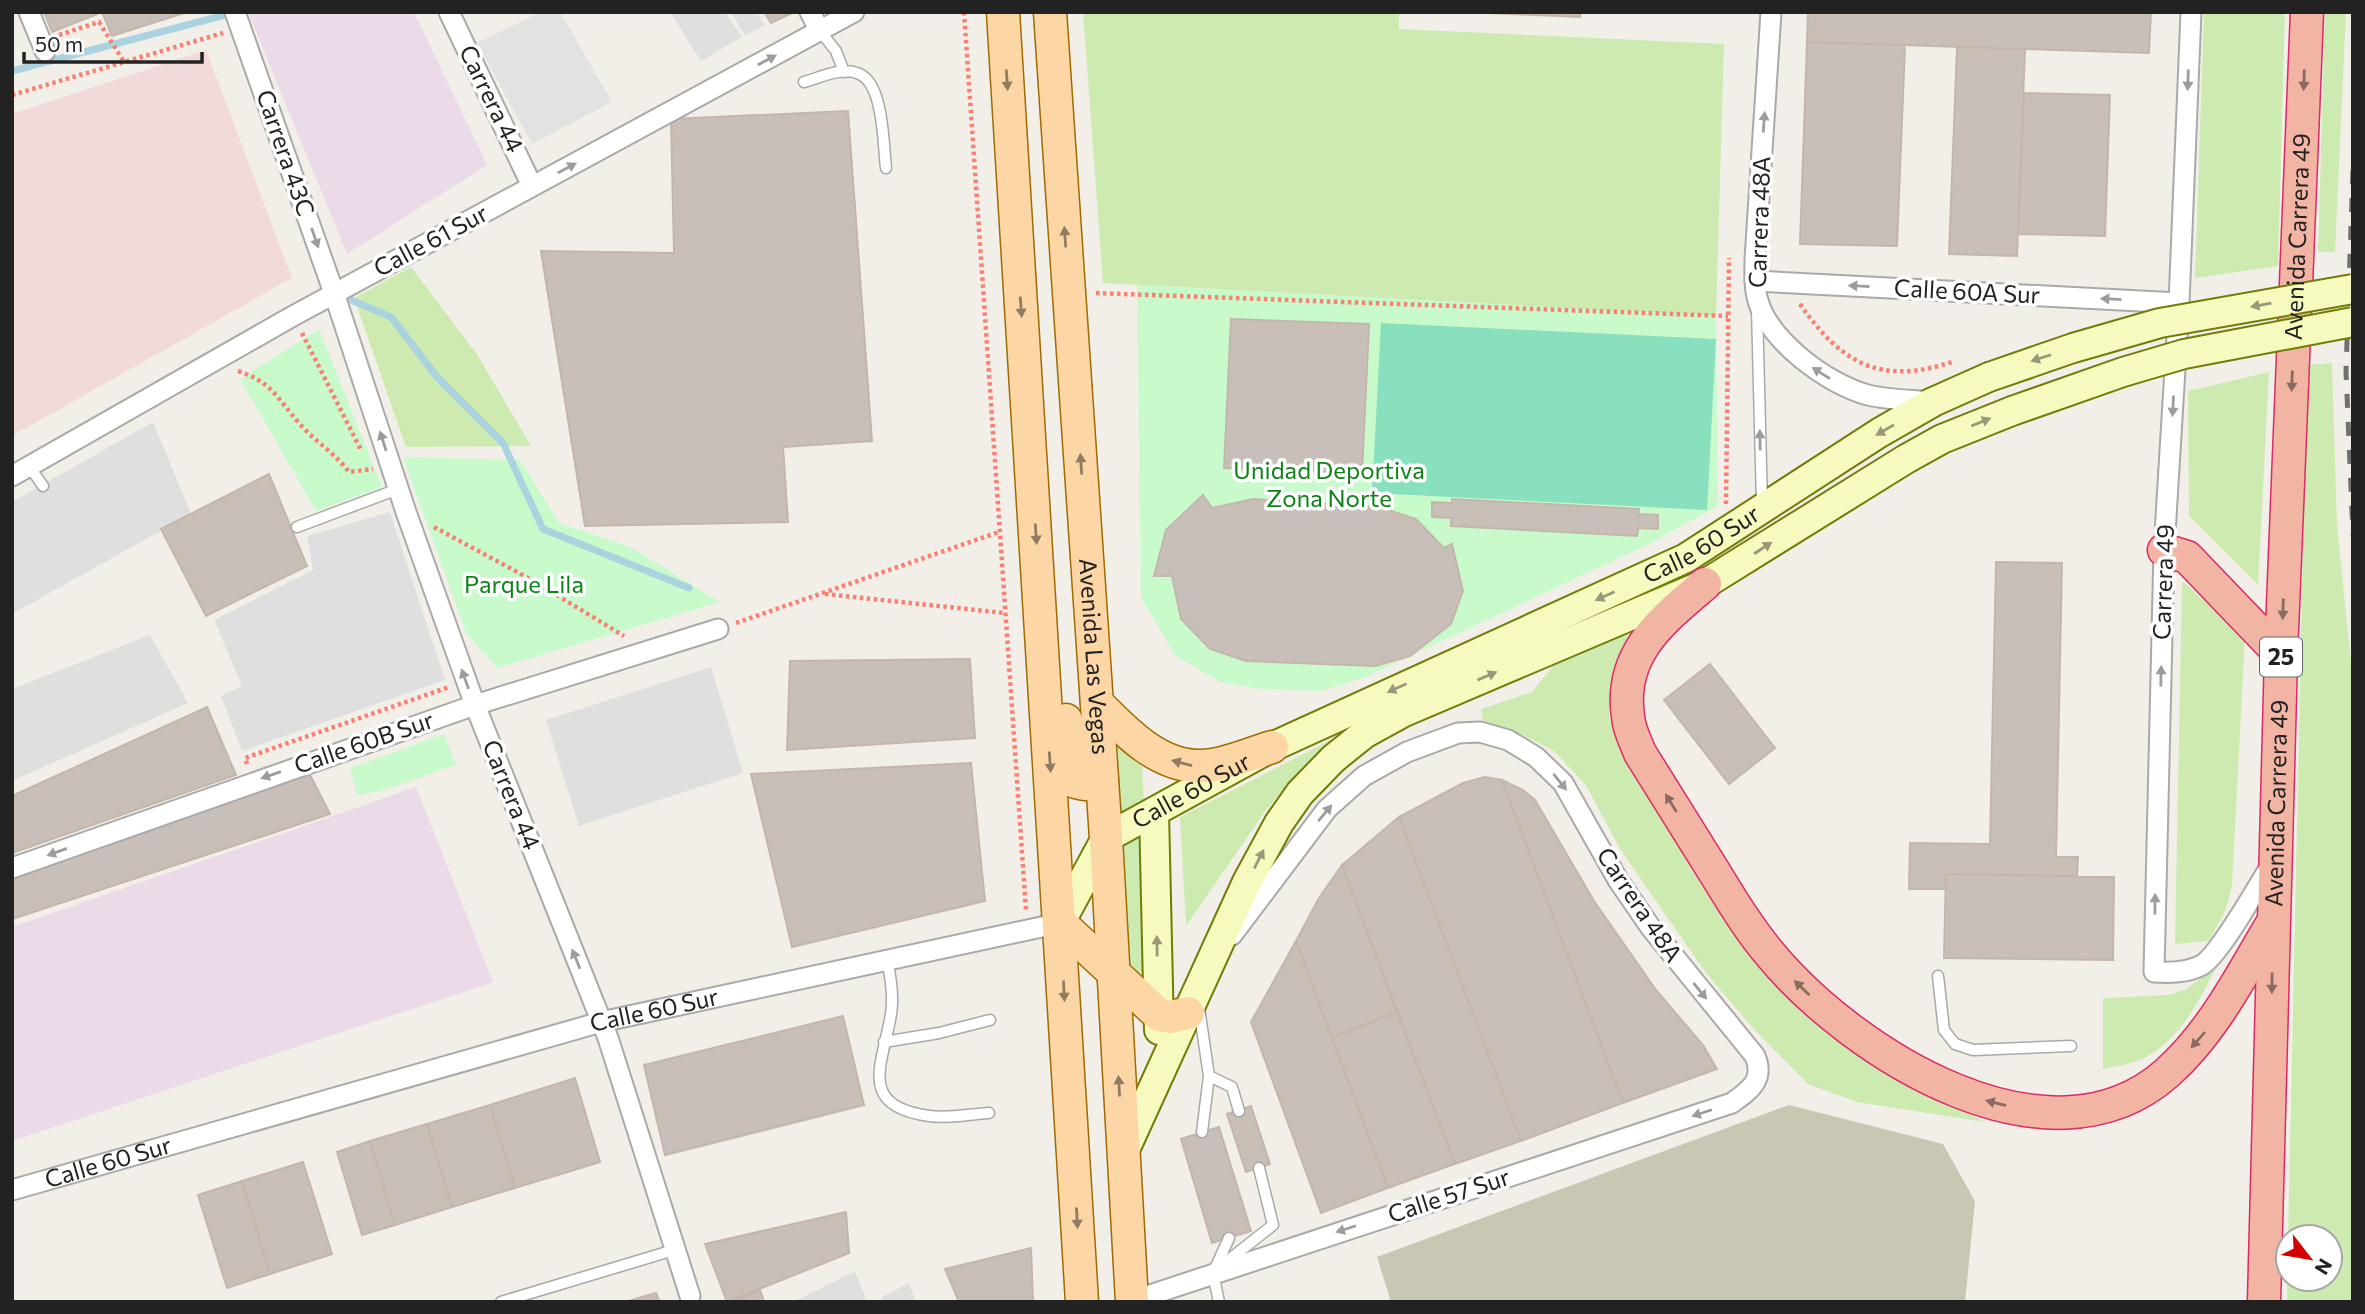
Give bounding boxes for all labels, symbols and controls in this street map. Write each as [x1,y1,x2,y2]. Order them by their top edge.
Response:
scale bar [24,21,203,65]
text: 50 m [35,31,83,56]
street label: Carrera 44 [454,40,531,157]
one-way arrow [757,54,777,65]
one-way arrow [1002,70,1013,92]
one-way arrow [2183,70,2194,92]
one-way arrow [2298,70,2310,92]
street label: Carrera 43C [251,86,322,219]
one-way arrow [1759,111,1770,133]
street label: Avenida Carrera 49 [2278,132,2315,341]
street label: Carrera 48A [1742,156,1775,288]
one-way arrow [557,162,577,174]
street label: Calle 61 Sur [368,197,493,282]
one-way arrow [1059,225,1070,247]
one-way arrow [310,228,321,249]
street label: Calle 60A Sur [1893,272,2041,309]
one-way arrow [1848,280,1870,291]
one-way arrow [2099,294,2121,305]
one-way arrow [1016,297,1027,319]
one-way arrow [2250,300,2272,311]
one-way arrow [2030,354,2051,364]
one-way arrow [1812,366,1831,379]
one-way arrow [2287,370,2298,392]
one-way arrow [2167,395,2178,417]
one-way arrow [1971,417,1992,428]
one-way arrow [1875,424,1894,436]
one-way arrow [1755,429,1766,451]
one-way arrow [377,430,387,451]
one-way arrow [1075,452,1086,474]
park label: Unidad Deportiva Zona Norte [1233,455,1425,512]
street label: Calle 60 Sur [1638,498,1765,589]
one-way arrow [1030,524,1041,546]
street label: Carrera 49 [2146,524,2179,640]
one-way arrow [1754,542,1773,555]
street label: Avenida Las Vegas [1074,557,1116,756]
park label: Parque Lila [464,569,584,598]
one-way arrow [1595,590,1615,602]
one-way arrow [2277,598,2288,620]
road number: 25 [2260,638,2302,677]
one-way arrow [2155,665,2167,687]
one-way arrow [459,669,470,690]
one-way arrow [1477,670,1498,681]
one-way arrow [1387,683,1408,694]
street label: Avenida Carrera 49 [2258,699,2293,907]
street label: Calle 60B Sur [290,704,438,779]
street label: Carrera 44 [477,735,548,854]
street label: Calle 60 Sur [1126,746,1255,834]
one-way arrow [1044,751,1055,773]
one-way arrow [1171,757,1192,767]
one-way arrow [261,770,282,781]
one-way arrow [1553,773,1568,791]
one-way arrow [1664,793,1677,813]
one-way arrow [1318,804,1333,822]
street label: Carrera 48A [1591,841,1689,967]
one-way arrow [46,847,67,858]
one-way arrow [1253,848,1265,868]
one-way arrow [2150,893,2161,915]
one-way arrow [1151,935,1163,957]
one-way arrow [570,948,581,969]
one-way arrow [2266,972,2278,994]
one-way arrow [1794,980,1811,996]
street label: Calle 60 Sur [586,981,721,1037]
one-way arrow [1058,981,1069,1003]
one-way arrow [1693,982,1707,1000]
one-way arrow [2190,1031,2206,1049]
one-way arrow [1114,1075,1125,1097]
one-way arrow [1984,1097,2006,1108]
one-way arrow [1691,1108,1712,1119]
street label: Calle 60 Sur [41,1129,175,1193]
street label: Calle 57 Sur [1384,1161,1514,1228]
one-way arrow [1072,1208,1083,1230]
north arrow [2274,1223,2344,1293]
one-way arrow [1335,1225,1356,1235]
text: N [2310,1255,2338,1279]

